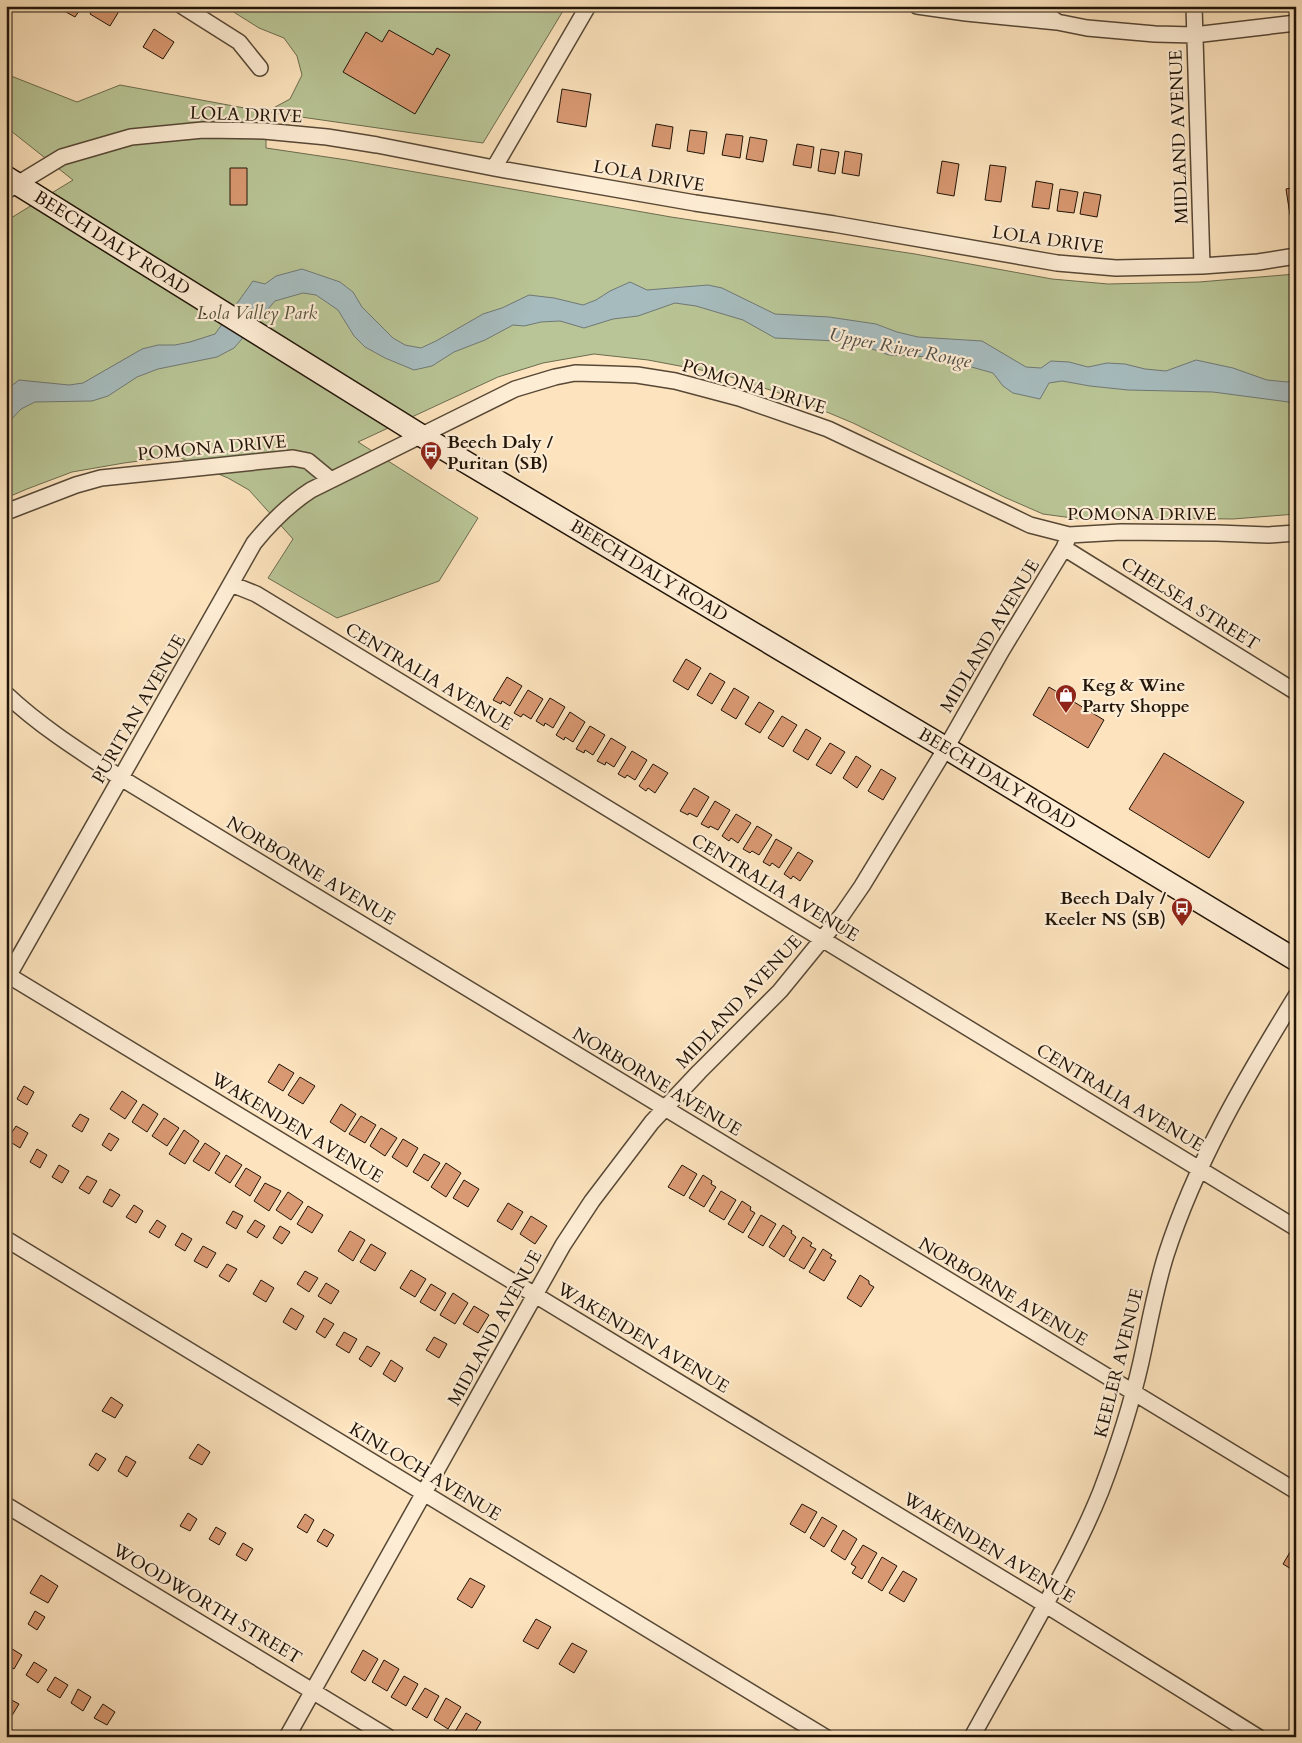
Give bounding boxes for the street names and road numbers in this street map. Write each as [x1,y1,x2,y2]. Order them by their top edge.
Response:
street label: MIDLAND AVENUE [1163,49,1195,225]
street label: LOLA DRIVE [189,101,303,129]
street label: LOLA DRIVE [591,154,707,198]
street label: BEECH DALY ROAD [29,185,195,301]
street label: LOLA DRIVE [991,220,1105,260]
street label: POMONA DRIVE [679,353,829,421]
street label: POMONA DRIVE [137,429,287,467]
street label: POMONA DRIVE [1067,502,1217,527]
street label: BEECH DALY ROAD [565,514,733,628]
street label: CHELSEA STREET [1116,551,1264,657]
street label: MIDLAND AVENUE [934,555,1046,717]
street label: CENTRALIA AVENUE [340,617,518,737]
street label: PURITAN AVENUE [86,630,192,788]
street label: BEECH DALY ROAD [913,722,1081,836]
street label: NORBORNE AVENUE [222,811,400,931]
street label: CENTRALIA AVENUE [686,828,864,948]
street label: MIDLAND AVENUE [670,930,808,1074]
street label: NORBORNE AVENUE [568,1022,746,1142]
street label: CENTRALIA AVENUE [1031,1038,1209,1158]
street label: WAKENDEN AVENUE [205,1066,388,1189]
street label: NORBORNE AVENUE [914,1232,1092,1352]
street label: MIDLAND AVENUE [442,1246,548,1410]
street label: WAKENDEN AVENUE [551,1276,734,1399]
street label: KEELER AVENUE [1088,1286,1150,1440]
street label: KINLOCH AVENUE [344,1417,506,1527]
street label: WAKENDEN AVENUE [897,1486,1080,1609]
street label: WOODWORTH STREET [107,1537,306,1671]

